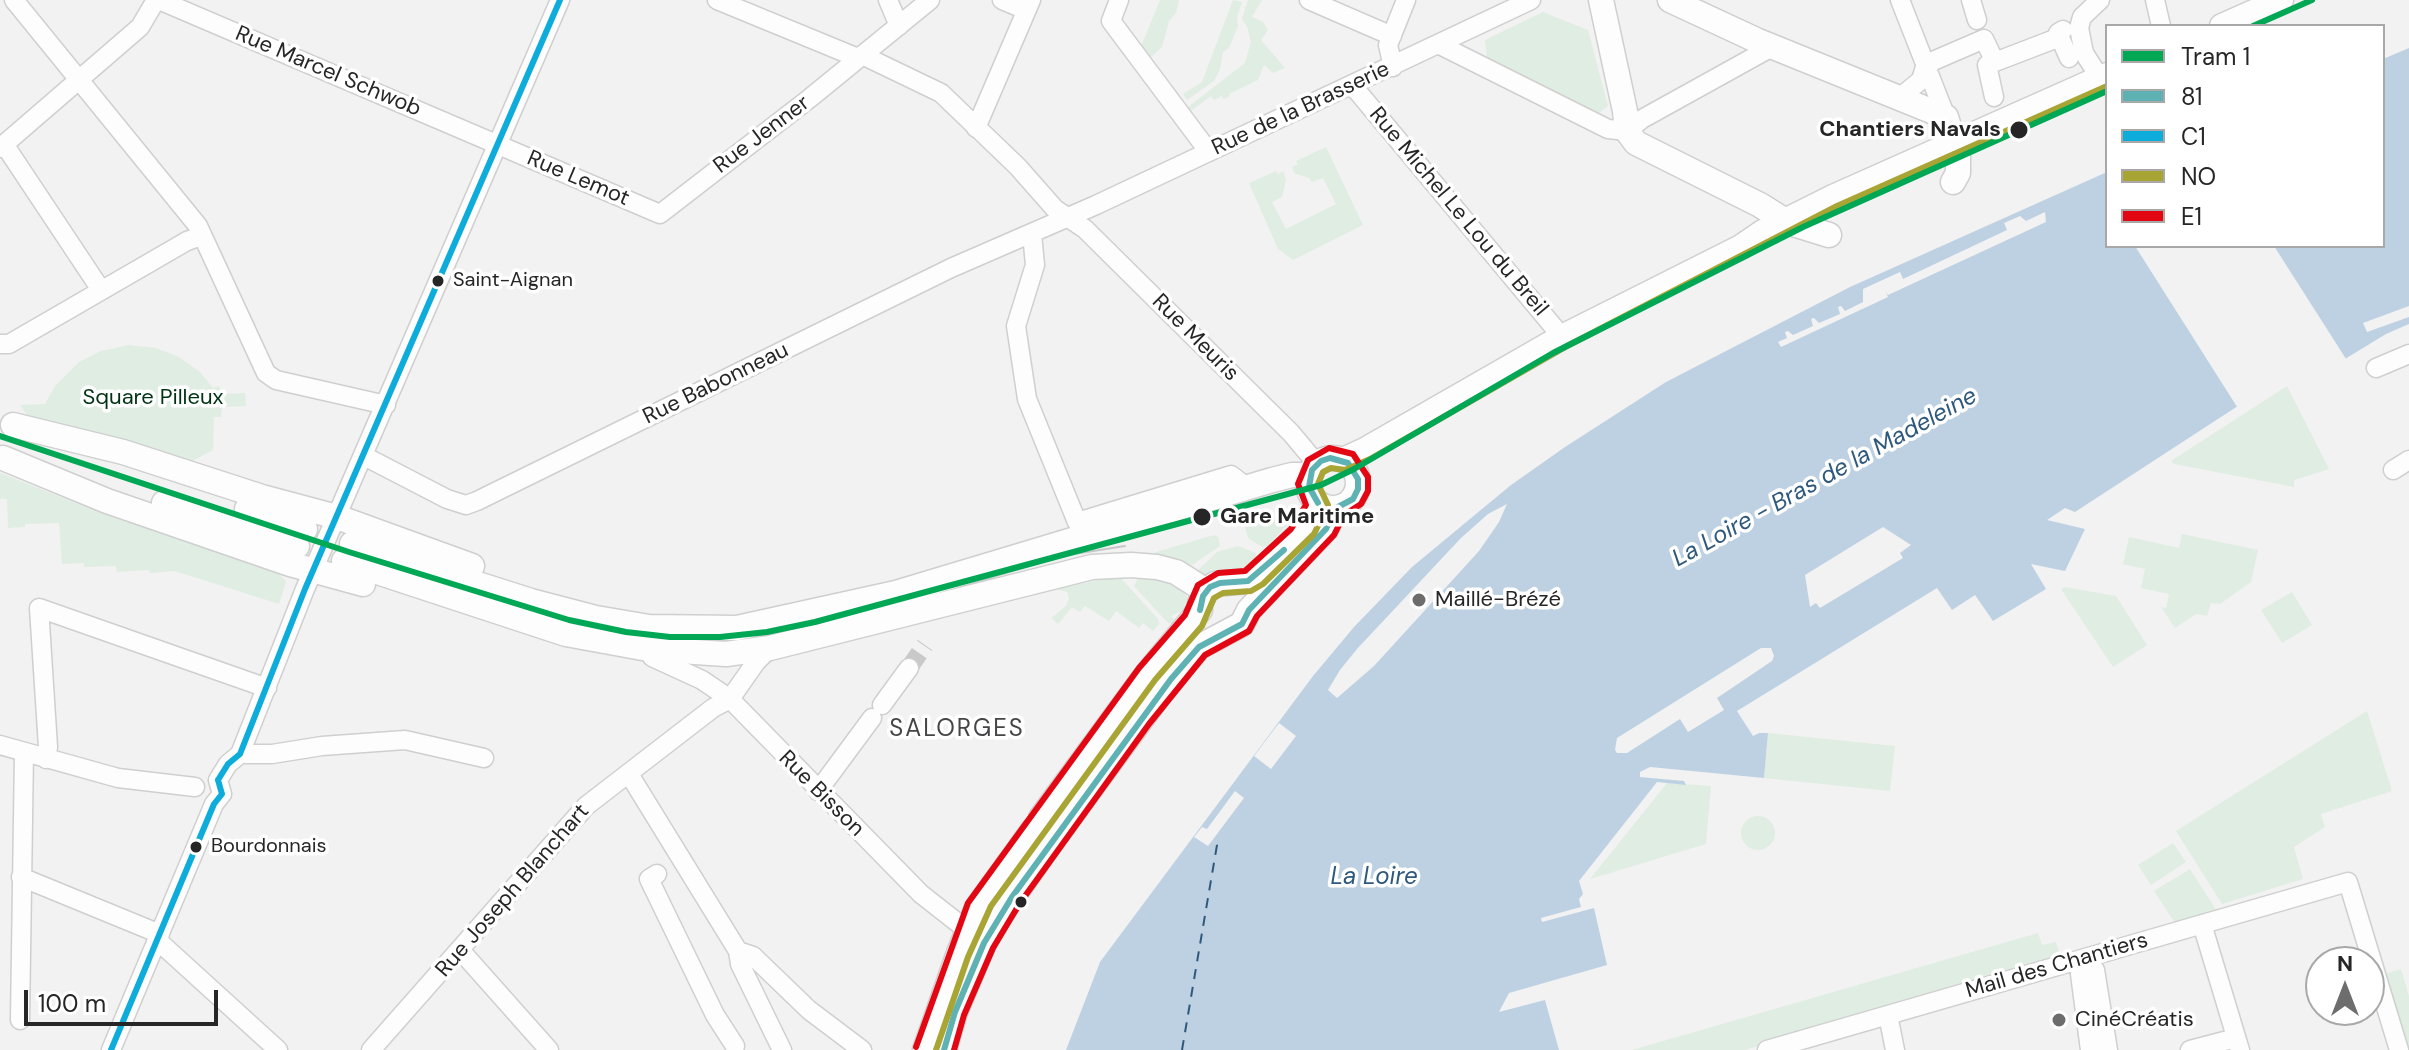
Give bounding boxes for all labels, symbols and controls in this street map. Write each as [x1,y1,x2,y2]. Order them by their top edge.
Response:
street label: Rue Marcel Schwob [231,21,425,123]
legend [2105,24,2385,248]
text: Tram 1 [2181,41,2250,72]
street label: Rue de la Brasserie [1208,56,1394,162]
text: 81 [2181,81,2203,112]
street label: Rue Jenner [709,90,815,180]
street label: Rue Michel Le Lou du Breil [1363,102,1553,322]
place label: Chantiers Navals [1819,117,2001,143]
marker: Chantiers Navals [2008,119,2030,141]
text: C1 [2181,121,2206,152]
street label: Rue Lemot [523,146,633,212]
text: NO [2181,161,2216,192]
text: E1 [2181,201,2202,232]
place label: Saint-Aignan [453,269,573,293]
marker: Saint-Aignan [430,273,446,289]
street label: Rue Meuris [1146,289,1244,387]
street label: Rue Babonneau [639,337,793,431]
water label: La Loire - Bras de la Madeleine [1668,382,1982,574]
park label: Square Pilleux [82,385,224,411]
place label: Gare Maritime [1220,504,1374,530]
marker: Gare Maritime [1191,506,1213,528]
place label: Maillé-Brézé [1435,587,1561,613]
marker: Maillé-Brézé [1410,591,1428,609]
district label: SALORGES [889,716,1025,744]
street label: Rue Bisson [773,746,869,842]
street label: Rue Joseph Blanchart [431,799,595,983]
place label: Bourdonnais [211,835,326,859]
marker: Bourdonnais [188,839,204,855]
water label: La Loire [1330,864,1418,892]
unlabelled marker [1013,894,1029,910]
street label: Mail des Chantiers [1963,927,2151,1005]
north arrow [2305,946,2385,1026]
text: N [2337,949,2353,978]
scale bar [28,974,222,1024]
text: 100 m [38,988,106,1019]
place label: CinéCréatis [2075,1007,2194,1033]
marker: CinéCréatis [2050,1011,2068,1029]

